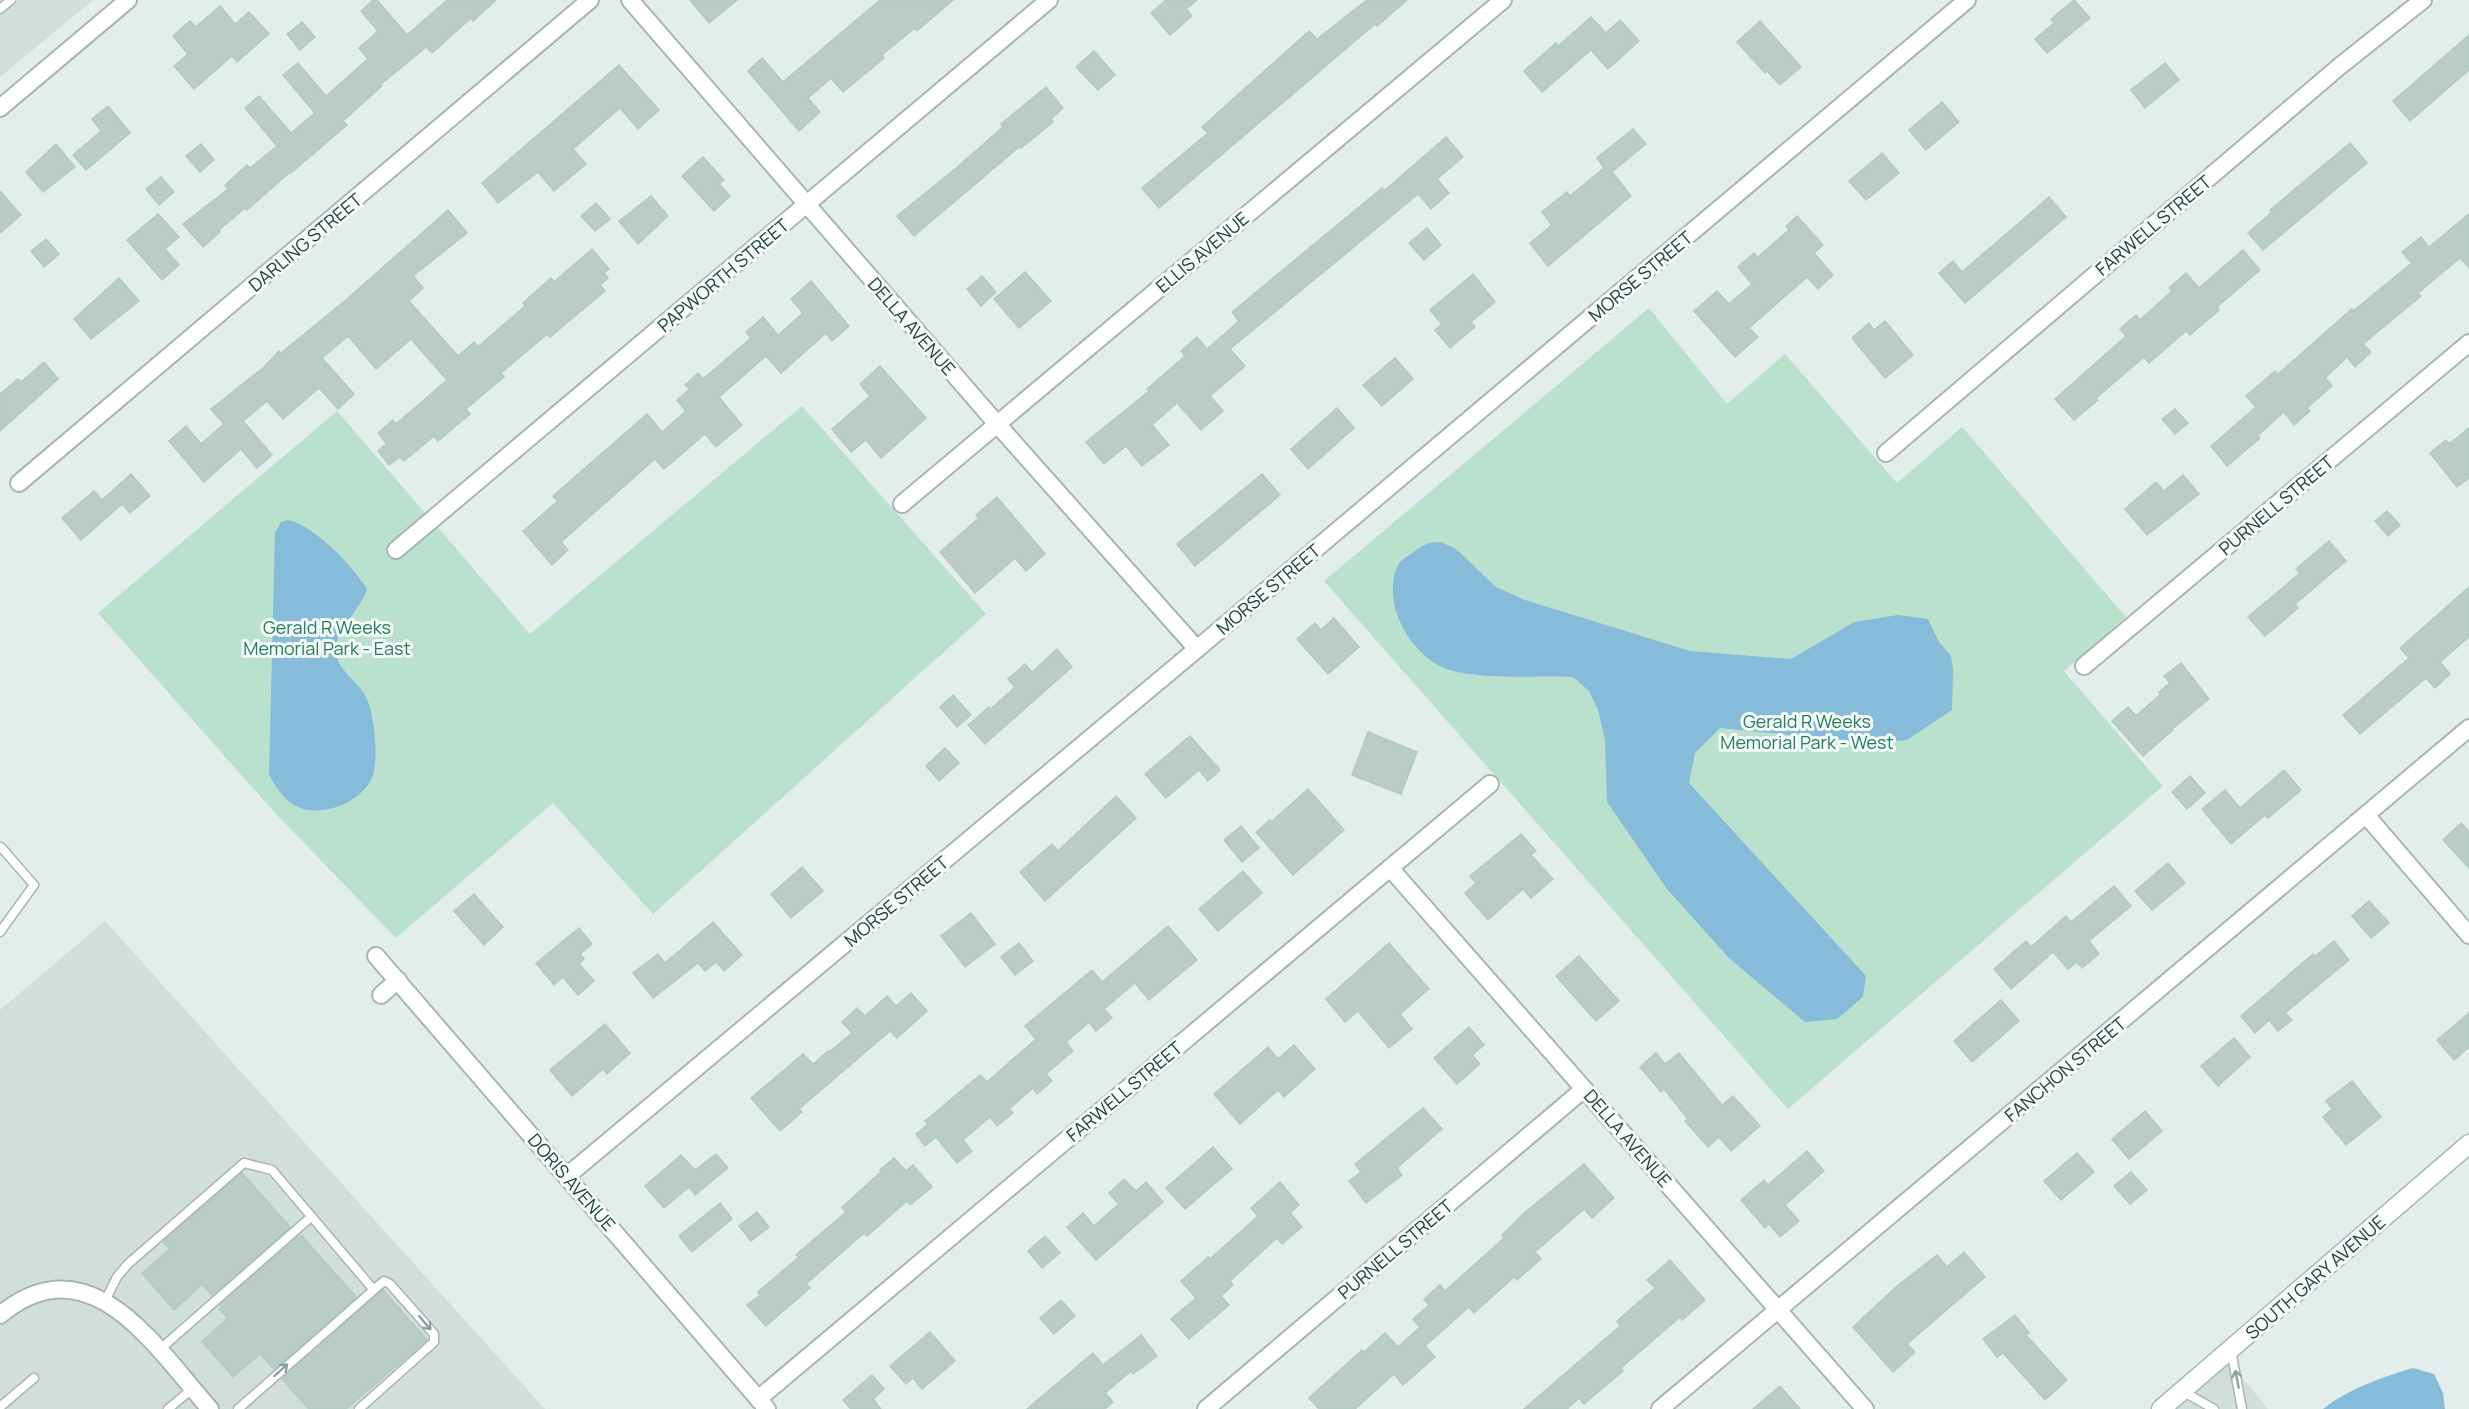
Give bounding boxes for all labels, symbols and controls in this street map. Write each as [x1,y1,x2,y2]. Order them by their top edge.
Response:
street label: FARWELL STREET [2090,169,2216,281]
street label: DARLING STREET [243,187,367,296]
street label: ELLIS AVENUE [1151,206,1253,298]
street label: PAPWORTH STREET [652,213,794,337]
street label: MORSE STREET [1583,225,1697,327]
street label: DELLA AVENUE [863,272,961,380]
street label: PURNELL STREET [2214,450,2339,560]
street label: MORSE STREET [1211,538,1325,640]
park label: Gerald R Weeks Memorial Park - East [243,615,411,660]
park label: Gerald R Weeks Memorial Park - West [1720,709,1894,754]
street label: MORSE STREET [839,850,953,952]
street label: FANCHON STREET [1999,1011,2131,1127]
street label: FARWELL STREET [1061,1035,1187,1147]
street label: DELLA AVENUE [1579,1084,1677,1192]
street label: DORIS AVENUE [523,1128,621,1236]
street label: PURNELL STREET [1333,1194,1458,1304]
street label: SOUTH GARY AVENUE [2240,1210,2390,1344]
one-way arrow [418,1315,431,1331]
one-way arrow [274,1363,289,1377]
one-way arrow [2231,1370,2242,1389]

